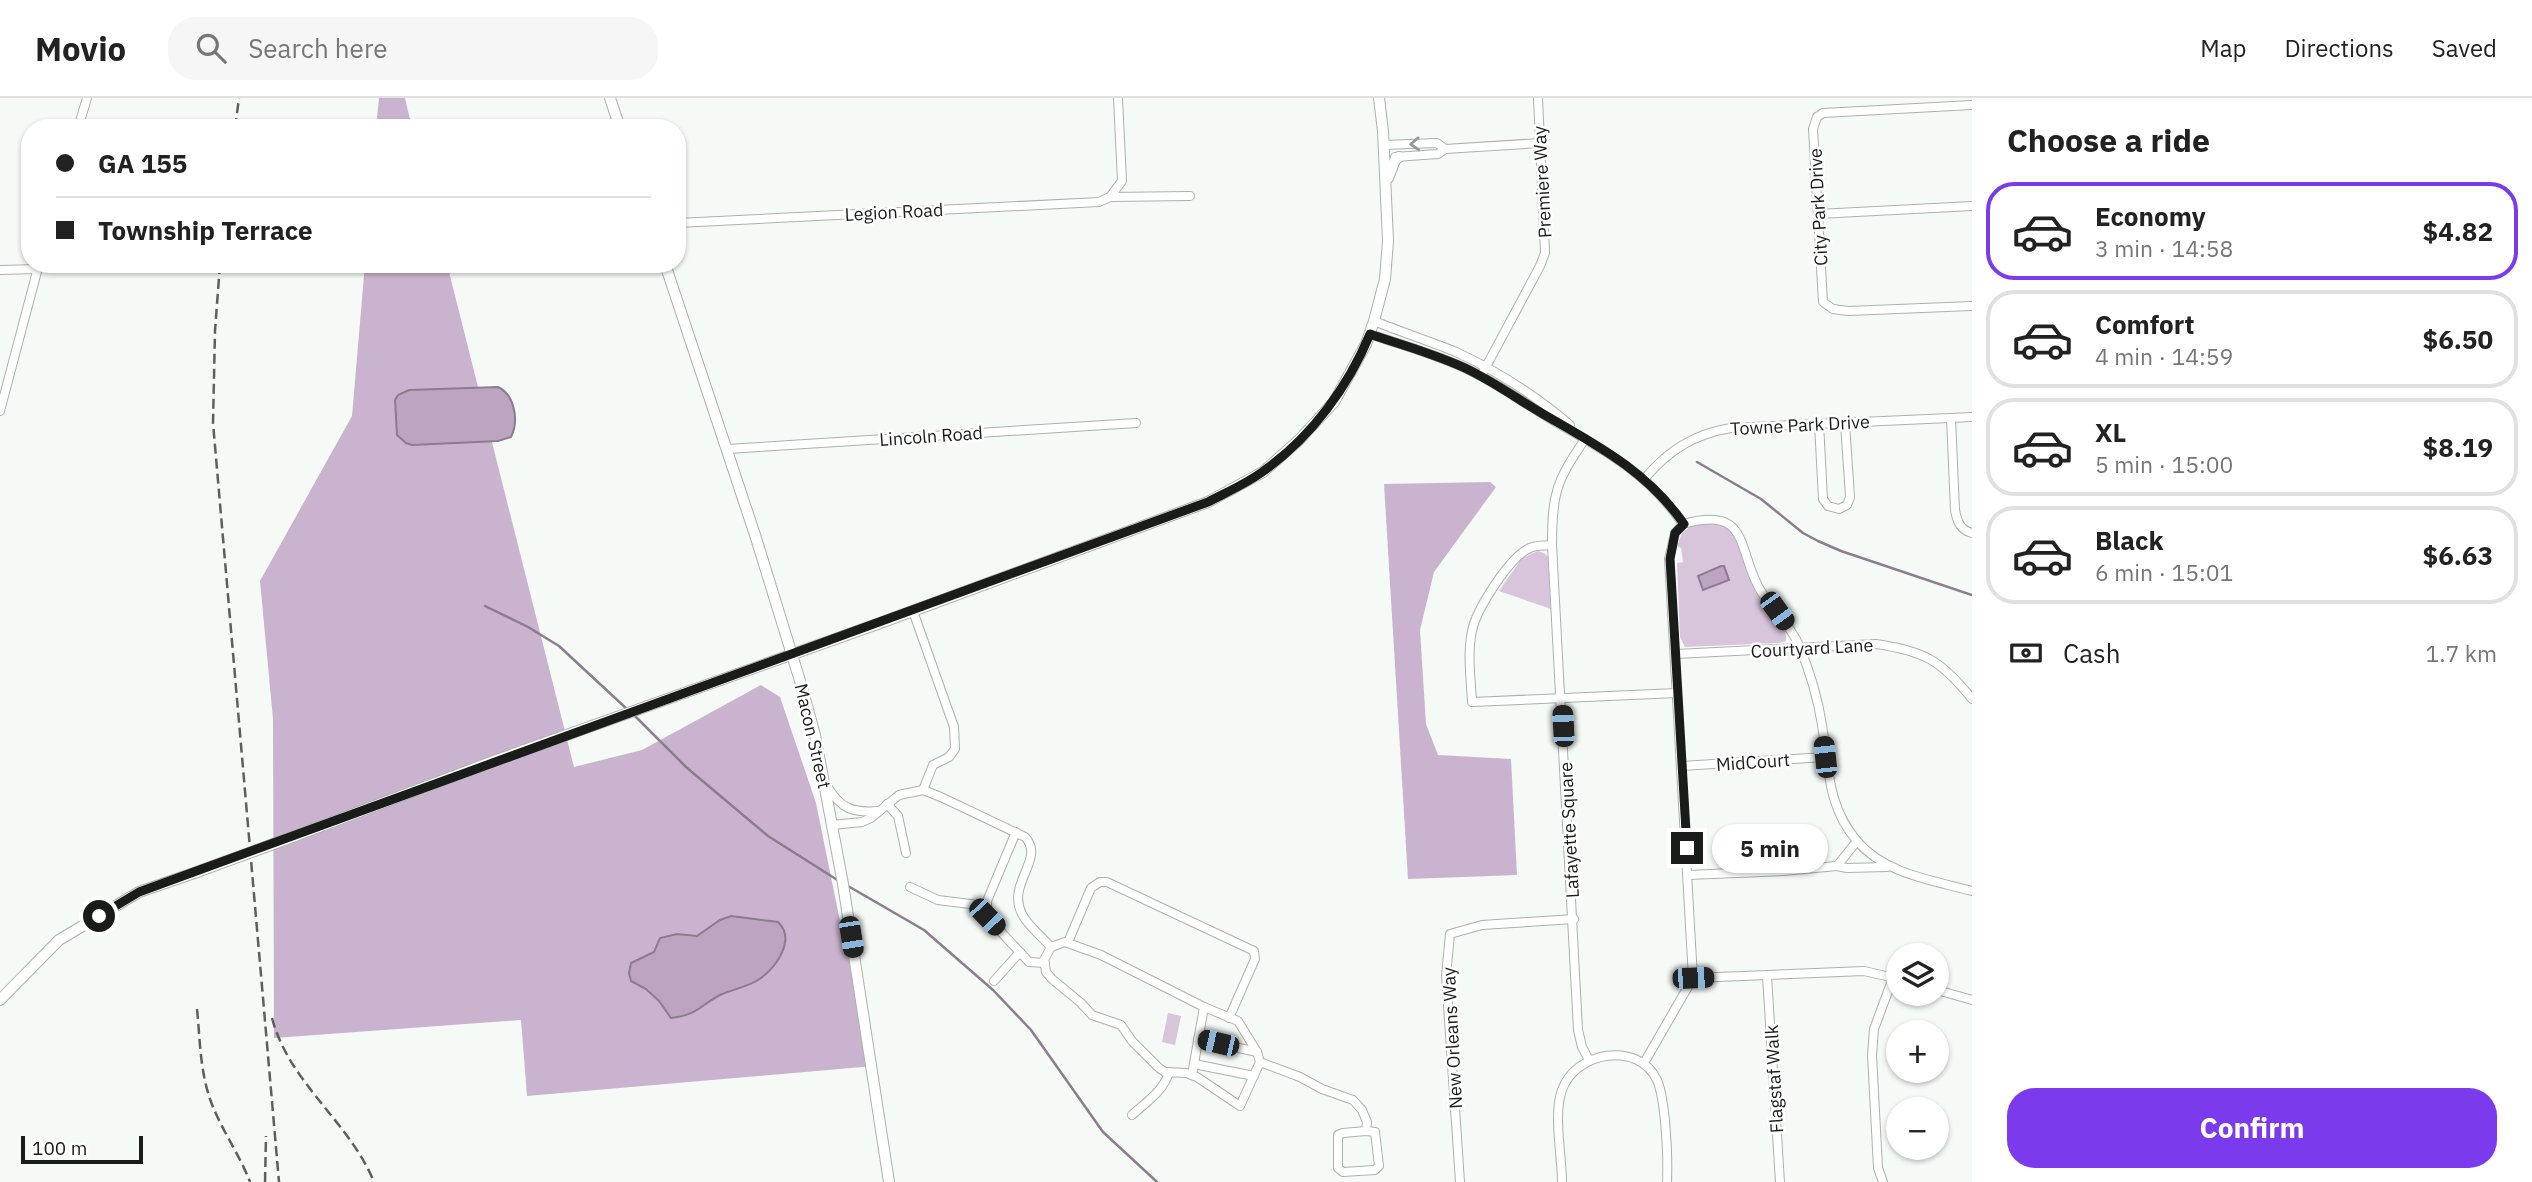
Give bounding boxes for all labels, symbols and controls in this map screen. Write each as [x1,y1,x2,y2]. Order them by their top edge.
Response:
search box [168,17,658,80]
text: Movio [35,27,126,70]
icon: search [192,29,230,67]
text: Search here [248,31,388,65]
text: Map [2200,32,2246,64]
text: Directions [2284,32,2394,64]
text: Saved [2432,32,2497,64]
text: Choose a ride [2007,119,2210,161]
street label: Premiere Way [1528,125,1556,239]
one-way arrow [1409,136,1420,151]
text: GA 155 [98,146,187,180]
street label: City Park Drive [1803,148,1833,266]
street label: Legion Road [844,198,944,226]
text: Economy [2095,199,2206,233]
icon: car [2011,200,2074,263]
text: Township Terrace [98,213,313,247]
text: $4.82 [2423,214,2493,248]
text: 3 min · 14:58 [2095,233,2233,263]
text: Comfort [2095,307,2194,341]
icon: car [2011,308,2074,371]
text: $6.50 [2423,322,2493,356]
text: 4 min · 14:59 [2095,341,2233,371]
street label: Towne Park Drive [1730,410,1870,440]
text: XL [2095,415,2126,449]
icon: car [2011,416,2074,479]
street label: Lincoln Road [879,421,983,451]
text: $8.19 [2423,430,2493,464]
text: 5 min · 15:00 [2095,449,2233,479]
text: Black [2095,523,2163,557]
icon: car [2011,524,2074,587]
text: $6.63 [2423,538,2493,572]
text: 6 min · 15:01 [2095,557,2233,587]
car [1757,588,1798,634]
street label: Courtyard Lane [1750,633,1874,663]
icon: cash [2007,634,2045,672]
text: Cash [2063,636,2120,670]
text: 1.7 km [2426,638,2497,668]
street label: Macon Street [790,681,836,791]
car [1552,704,1575,748]
car [1813,735,1838,779]
street label: MidCourt [1715,748,1791,776]
street label: Lafayette Square [1554,761,1584,899]
callout: 5 min [1712,824,1827,872]
route end [1671,832,1703,864]
text: 5 min [1740,833,1800,863]
car [965,895,1010,939]
route start [83,900,115,932]
car [838,915,865,959]
map controls [1886,943,1949,1160]
button: layers [1886,943,1949,1006]
street label: New Orleans Way [1437,967,1467,1109]
car [1672,967,1715,989]
button: + [1886,1020,1949,1083]
street label: Flagstaf Walk [1760,1024,1788,1134]
car [1196,1028,1241,1058]
button: Confirm [2007,1088,2497,1168]
button: − [1886,1097,1949,1160]
scale bar [21,1133,144,1165]
text: 100 m [32,1136,87,1160]

